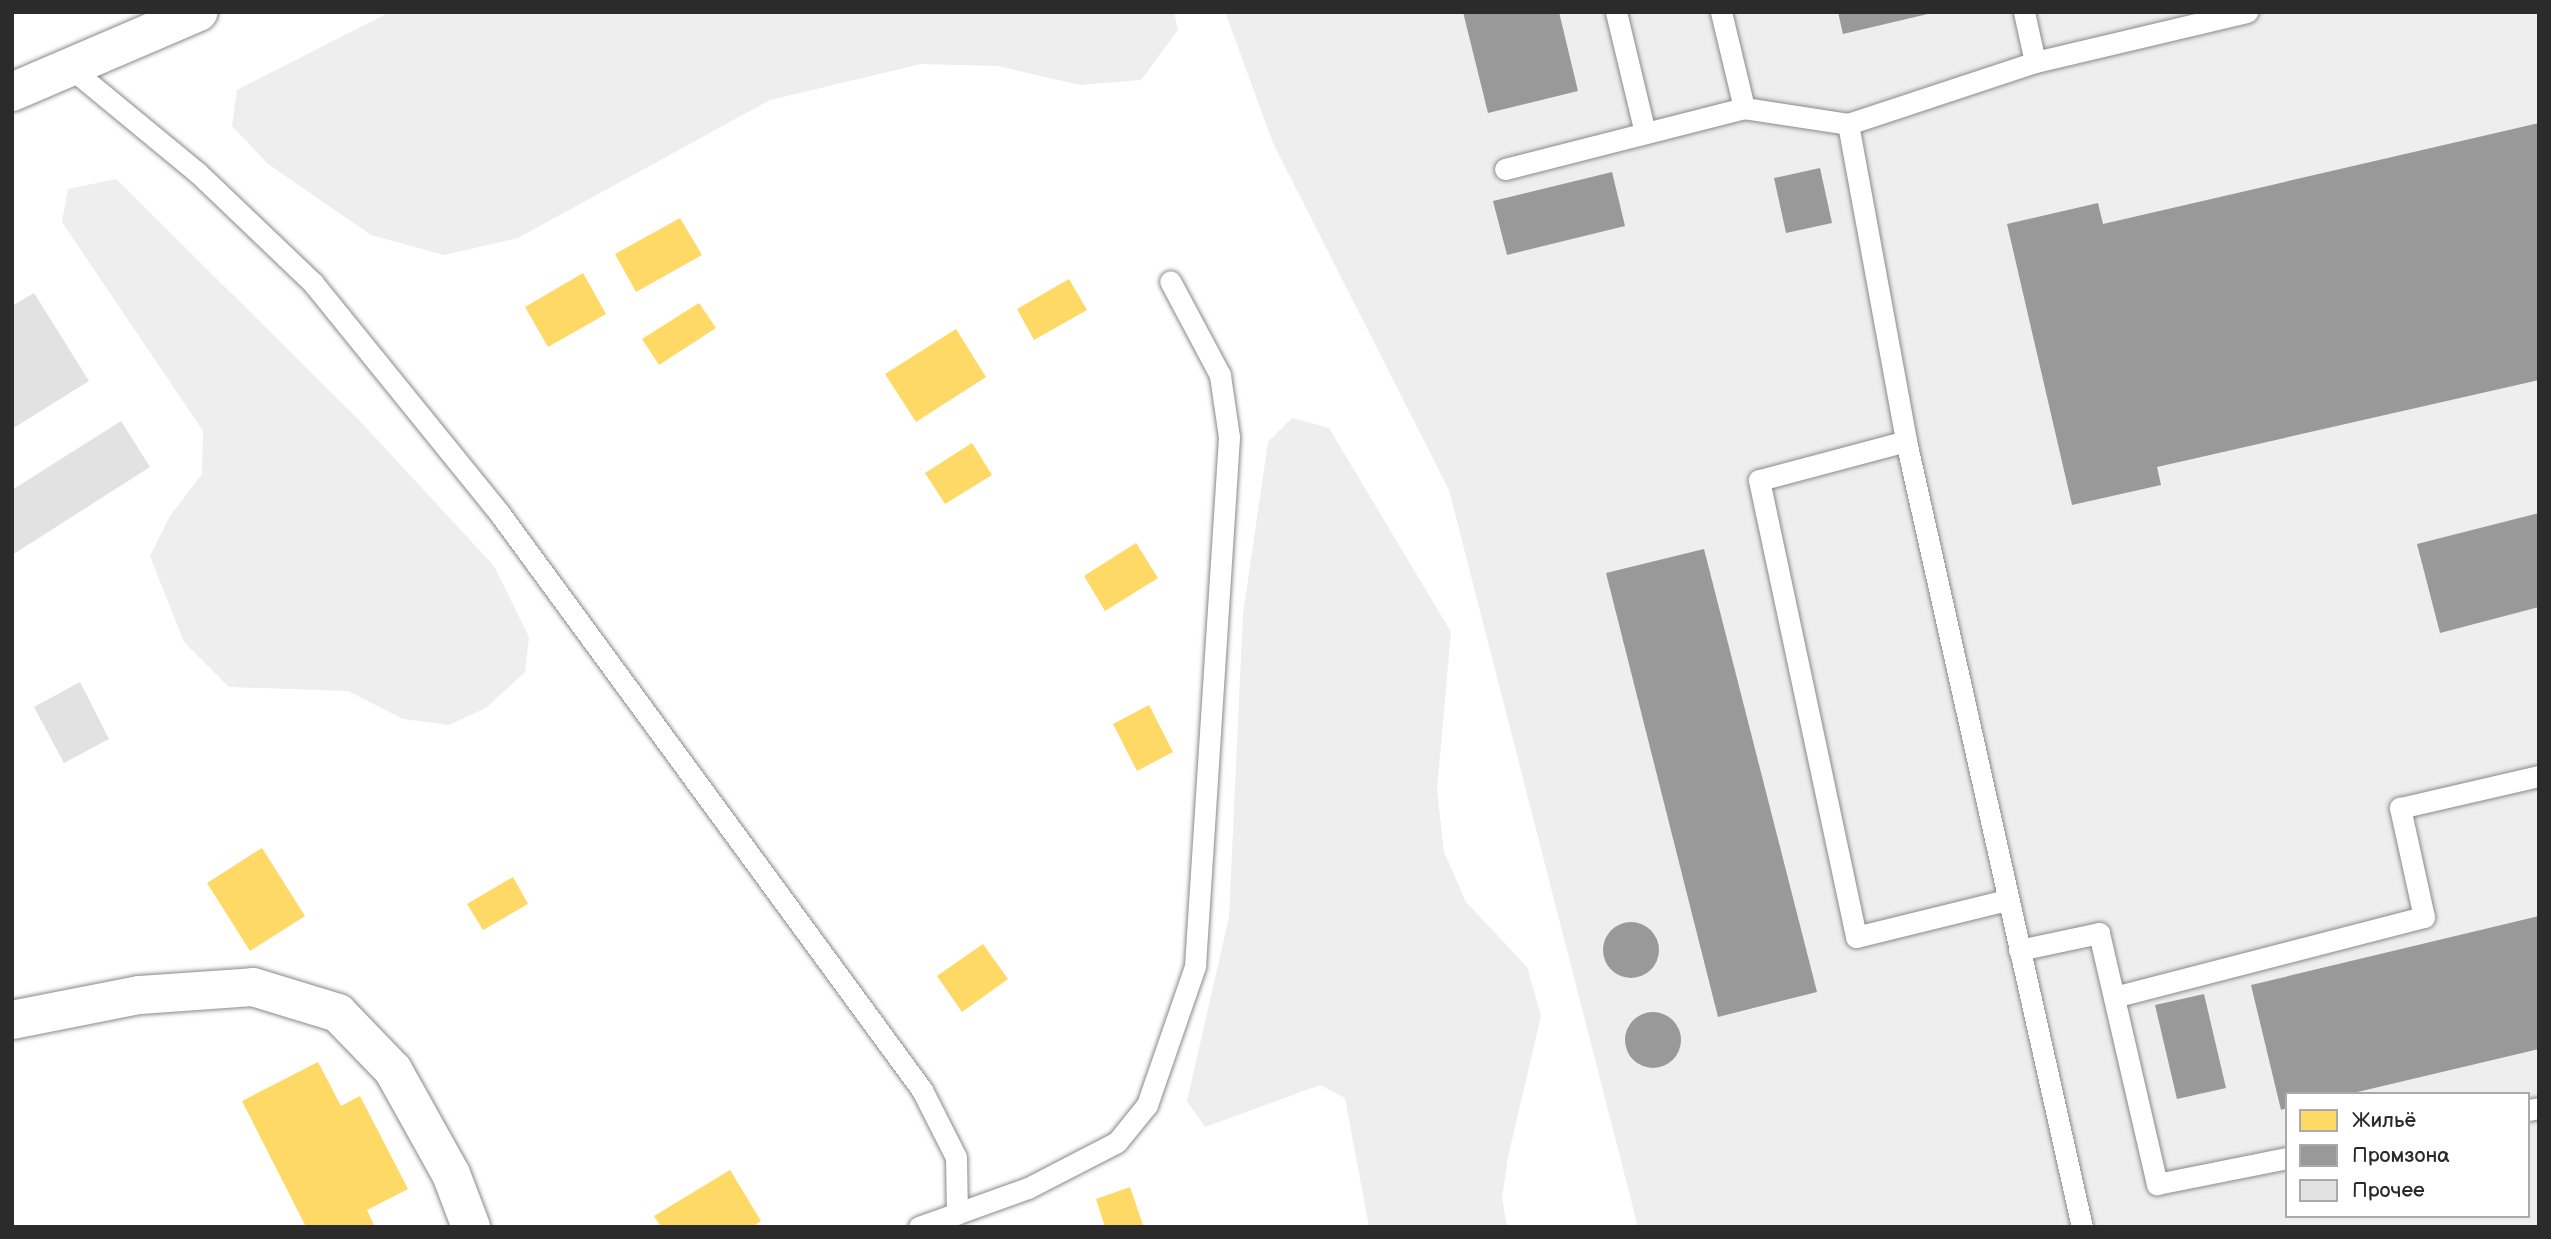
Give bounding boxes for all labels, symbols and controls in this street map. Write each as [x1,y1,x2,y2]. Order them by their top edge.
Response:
legend [2285,1092,2530,1218]
text: Жильё [2352,1108,2416,1133]
text: Промзона [2352,1143,2450,1168]
text: Прочее [2352,1178,2425,1203]

